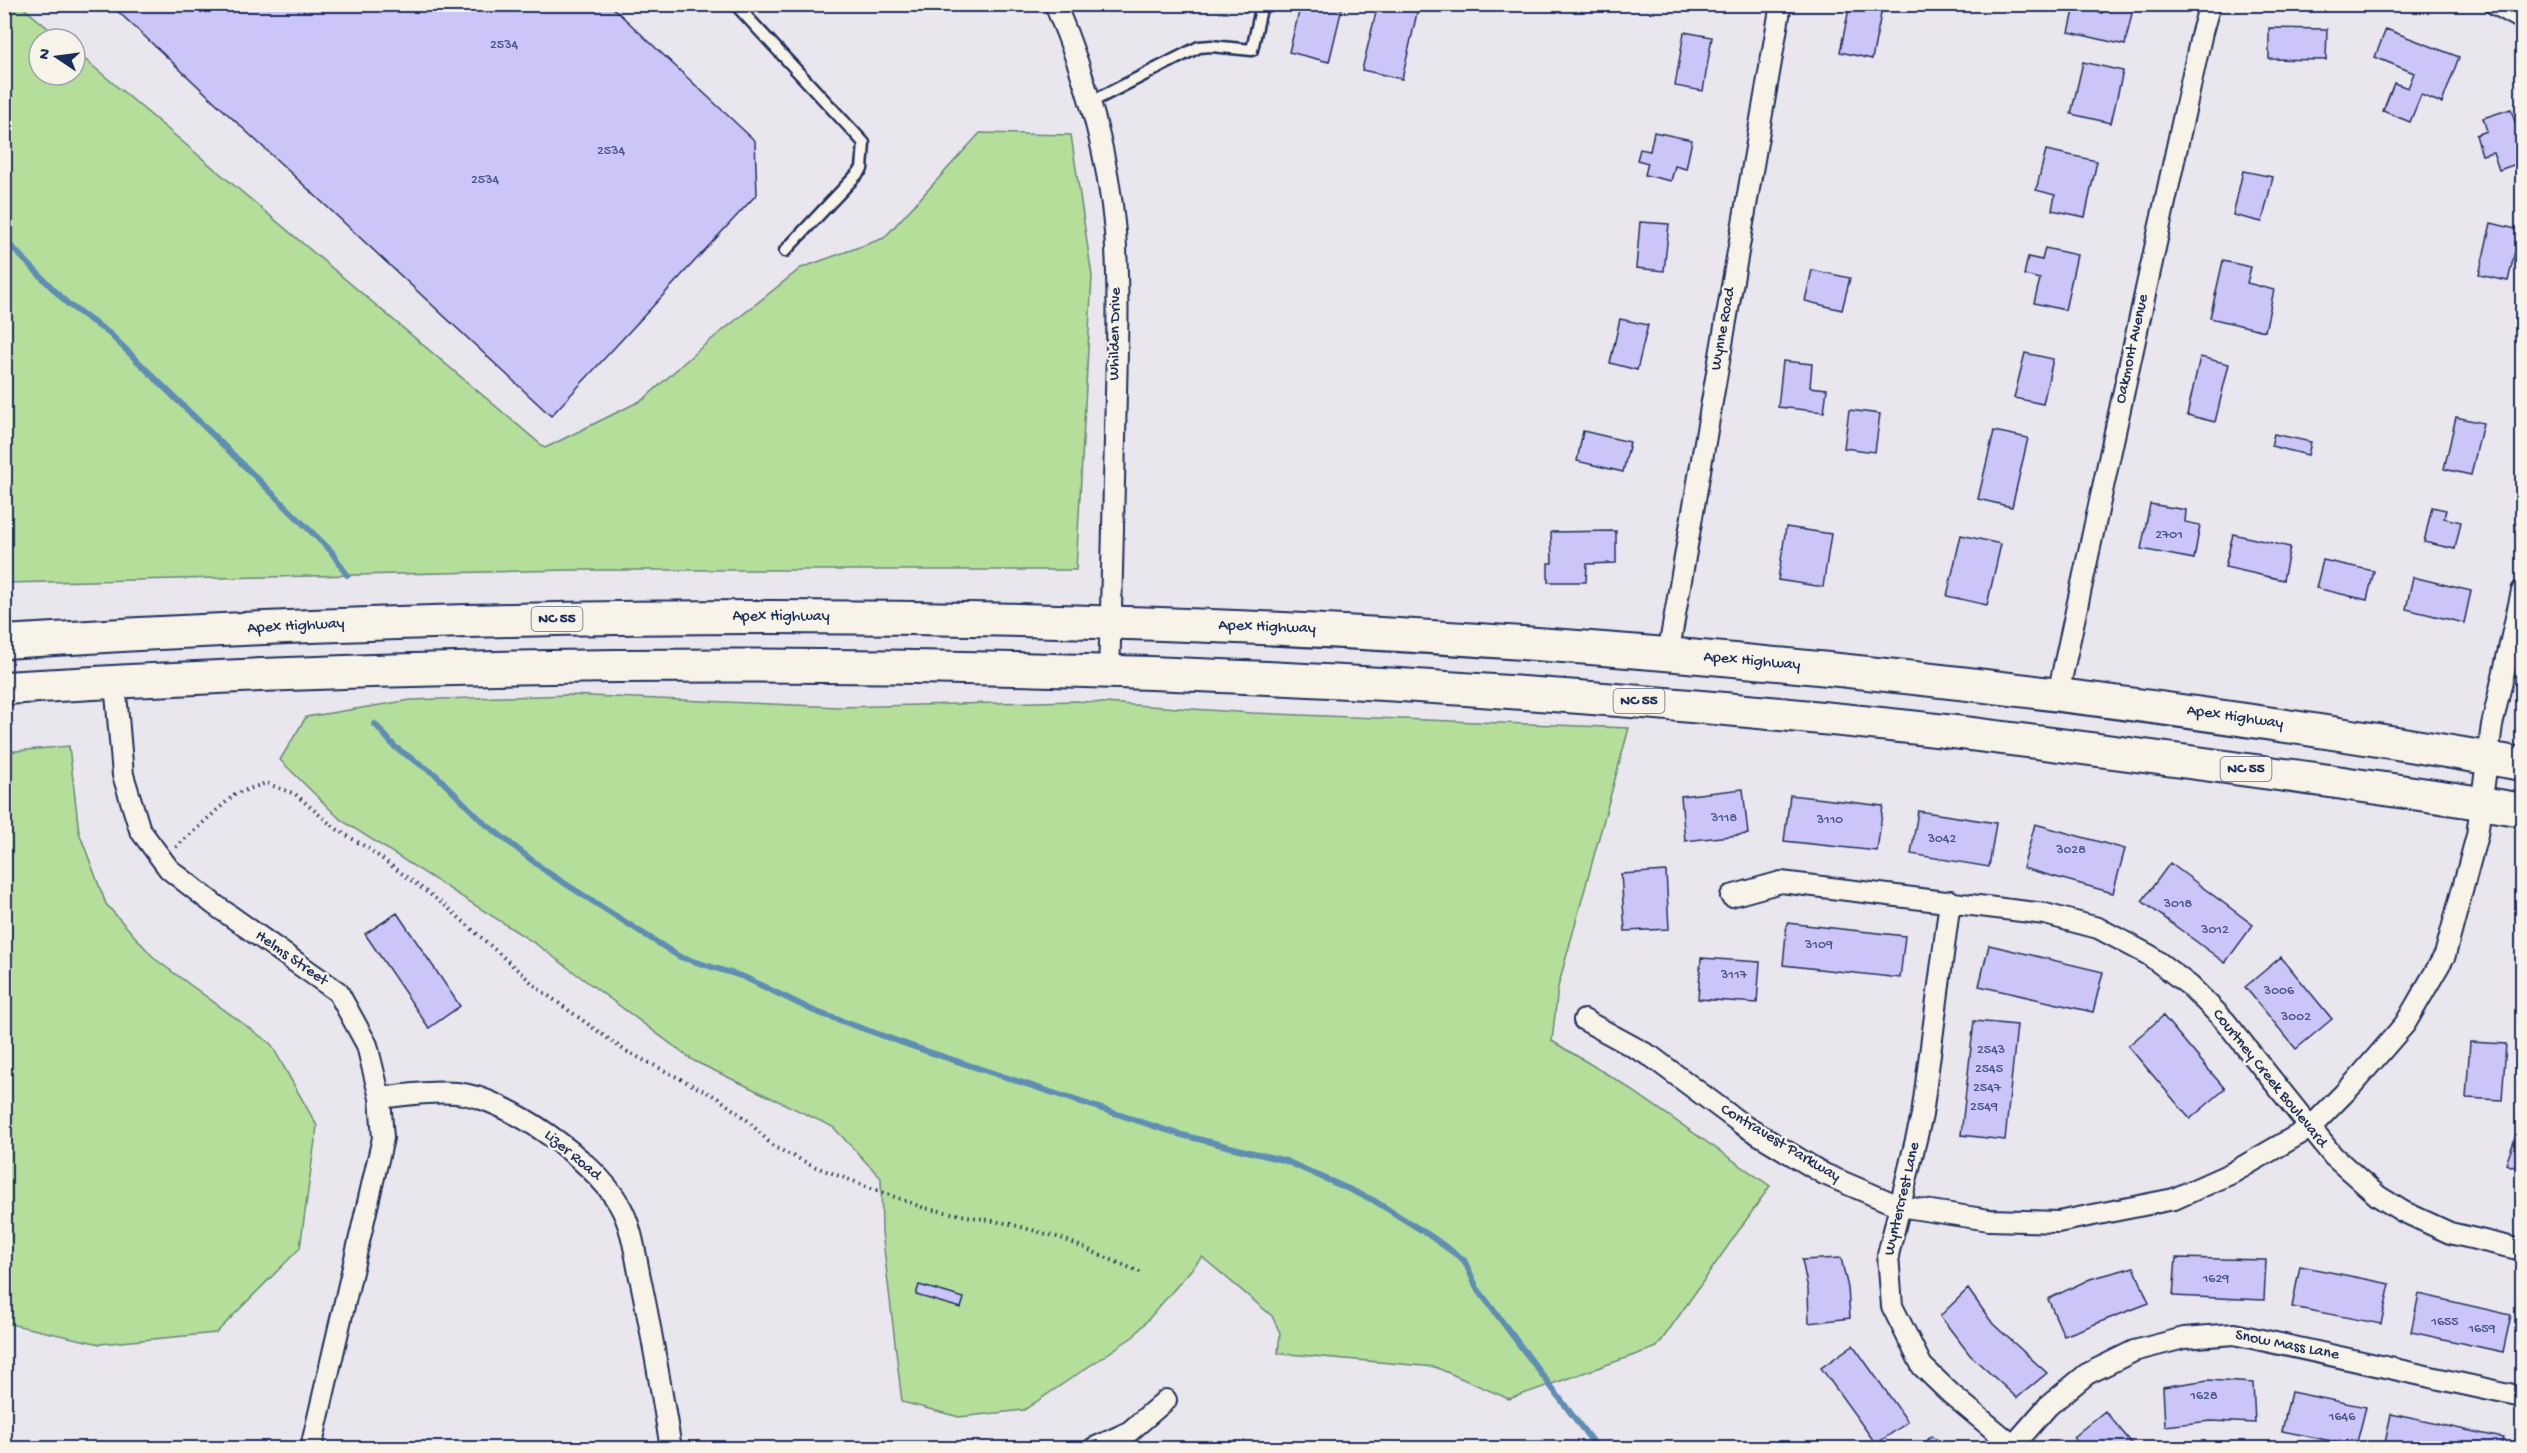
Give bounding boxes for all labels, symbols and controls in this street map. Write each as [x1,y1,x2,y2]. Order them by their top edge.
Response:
north arrow [27,27,87,87]
house number: 2534 [490,37,518,54]
text: N [35,47,56,62]
house number: 2534 [597,143,625,160]
house number: 2534 [471,172,499,189]
street label: Wynne Road [1707,285,1741,372]
street label: Whilden Drive [1106,287,1126,381]
street label: Oakmont Avenue [2112,292,2154,405]
house number: 2701 [2155,527,2183,544]
road number: NC 55 [532,607,582,631]
street label: Apex Highway [732,608,830,627]
street label: Apex Highway [247,615,345,639]
street label: Apex Highway [1218,617,1316,639]
street label: Apex Highway [1703,648,1801,676]
road number: NC 55 [1614,689,1664,713]
street label: Apex Highway [2186,702,2285,734]
road number: NC 55 [2220,757,2272,781]
house number: 3118 [1710,810,1737,827]
house number: 3110 [1816,812,1843,829]
house number: 3042 [1927,831,1956,848]
house number: 3028 [2055,842,2086,859]
house number: 3018 [2163,896,2193,913]
house number: 3012 [2200,922,2229,939]
street label: Helms Street [251,927,332,992]
house number: 3109 [1804,937,1833,954]
house number: 3117 [1720,967,1748,984]
house number: 3006 [2263,983,2295,1000]
street label: Courtney Creek Boulevard [2207,1006,2332,1153]
house number: 3002 [2280,1009,2311,1026]
house number: 2543 [1977,1042,2005,1059]
house number: 2545 [1975,1061,2003,1078]
house number: 2547 [1973,1080,2002,1097]
house number: 2549 [1970,1099,1998,1116]
street label: Contravest Parkway [1716,1101,1844,1187]
street label: Lizer Road [539,1127,606,1187]
street label: Wyntercrest Lane [1881,1140,1925,1258]
house number: 1629 [2202,1271,2229,1288]
house number: 1655 [2430,1314,2459,1331]
house number: 1659 [2467,1321,2496,1338]
street label: Snow Mass Lane [2233,1327,2341,1366]
house number: 1628 [2189,1388,2218,1405]
house number: 1646 [2328,1409,2356,1426]

